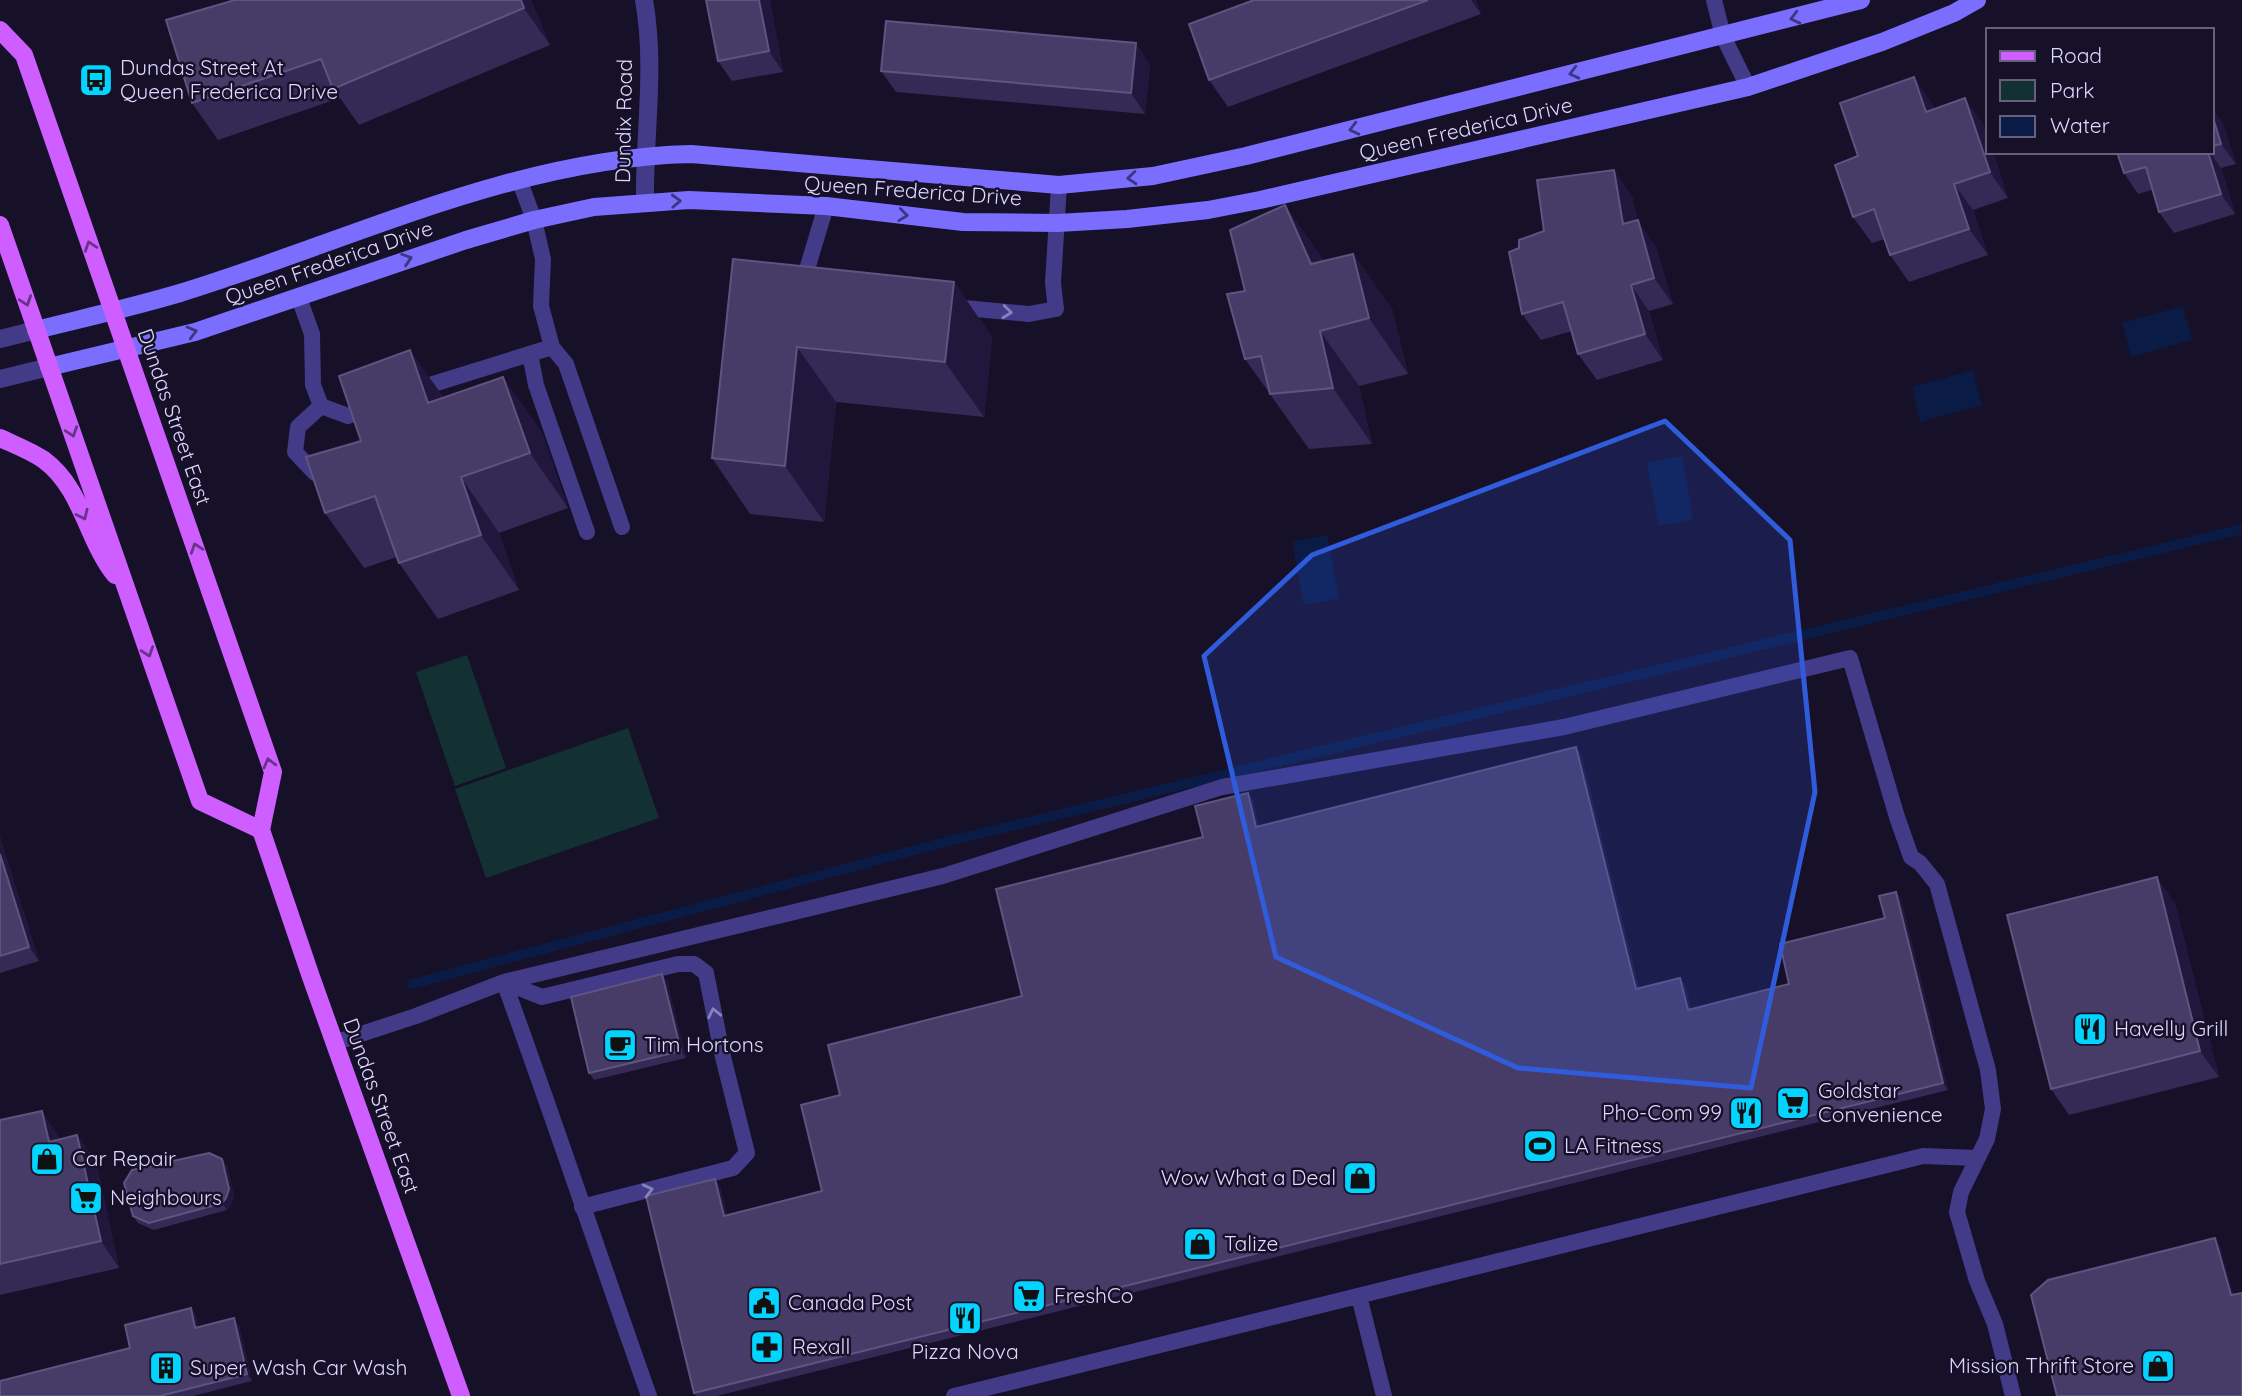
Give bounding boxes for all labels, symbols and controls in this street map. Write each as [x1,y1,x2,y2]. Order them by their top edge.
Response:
one-way arrow [1789,10,1801,24]
legend [1986,28,2214,154]
text: Road [2050,42,2102,68]
place label: Dundas Street At Queen Frederica Drive [120,54,338,104]
street label: Dundix Road [609,59,637,183]
bus stop icon: Dundas Street At Queen Frederica Drive [77,61,115,99]
one-way arrow [1568,65,1580,79]
text: Park [2050,77,2094,103]
street label: Queen Frederica Drive [1357,91,1575,165]
text: Water [2050,112,2110,138]
one-way arrow [1348,121,1360,135]
street label: Queen Frederica Drive [803,169,1023,211]
one-way arrow [1126,170,1137,185]
one-way arrow [671,193,682,208]
one-way arrow [897,207,909,222]
street label: Queen Frederica Drive [221,214,436,310]
one-way arrow [84,240,98,253]
one-way arrow [401,253,413,267]
one-way arrow [18,294,32,306]
one-way arrow [1002,304,1013,319]
street label: Dundas Street East [133,325,217,508]
one-way arrow [186,326,198,341]
one-way arrow [64,425,78,437]
one-way arrow [75,508,89,520]
one-way arrow [190,543,204,555]
one-way arrow [140,645,154,657]
one-way arrow [263,758,277,770]
one-way arrow [707,1007,722,1019]
restaurant icon: Havelly Grill [2071,1010,2109,1048]
street label: Dundas Street East [338,1014,426,1197]
place label: Havelly Grill [2114,1015,2228,1041]
cafe icon: Tim Hortons [601,1026,639,1064]
place label: Tim Hortons [644,1031,764,1057]
place label: Goldstar Convenience [1818,1077,1943,1127]
supermarket icon: Goldstar Convenience [1774,1084,1812,1122]
restaurant icon: Pho-Com 99 [1727,1094,1765,1132]
place label: Pho-Com 99 [1602,1099,1722,1125]
sports icon: LA Fitness [1521,1127,1559,1165]
place label: LA Fitness [1564,1132,1662,1158]
shop icon: Car Repair [28,1140,66,1178]
place label: Car Repair [72,1145,176,1171]
shop icon: Wow What a Deal [1341,1159,1379,1197]
place label: Wow What a Deal [1161,1164,1336,1190]
supermarket icon: Neighbours [67,1179,105,1217]
place label: Neighbours [110,1184,222,1210]
one-way arrow [642,1184,654,1198]
shop icon: Talize [1181,1225,1219,1263]
place label: Talize [1224,1230,1278,1256]
supermarket icon: FreshCo [1010,1277,1048,1315]
place label: FreshCo [1054,1282,1133,1308]
public building icon: Canada Post [745,1284,783,1322]
place label: Canada Post [788,1289,912,1315]
restaurant icon: Pizza Nova [946,1299,984,1337]
pharmacy icon: Rexall [748,1328,786,1366]
place label: Rexall [792,1333,850,1359]
place label: Pizza Nova [911,1338,1019,1364]
shop icon: Mission Thrift Store [2139,1347,2177,1385]
building icon: Super Wash Car Wash [147,1349,185,1387]
place label: Mission Thrift Store [1949,1352,2134,1378]
place label: Super Wash Car Wash [190,1354,407,1380]

